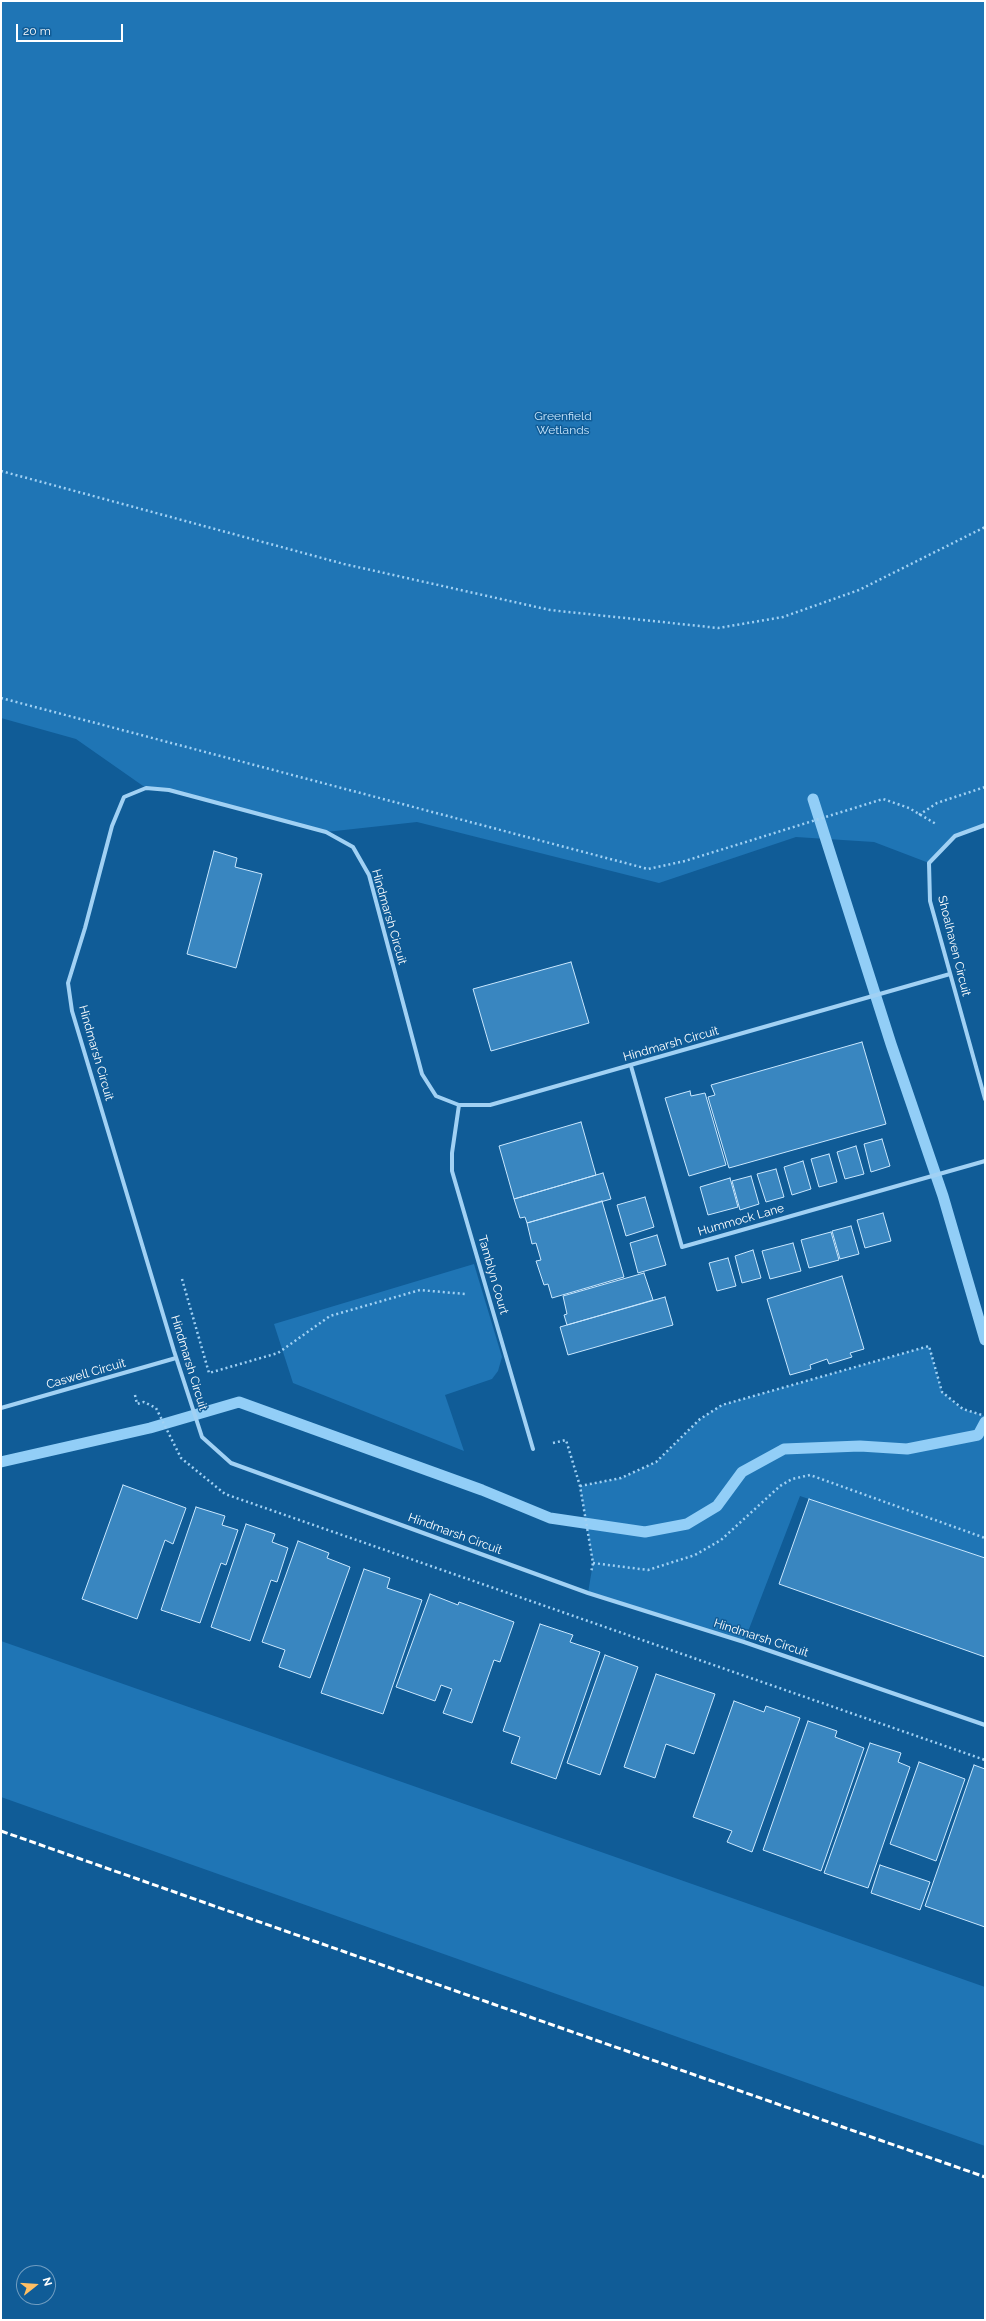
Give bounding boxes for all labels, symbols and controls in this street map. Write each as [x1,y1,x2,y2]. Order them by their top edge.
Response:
scale bar [18,16,125,42]
text: 20 m [23,24,51,38]
park label: Greenfield Wetlands [534,409,592,437]
street label: Hindmarsh Circuit [368,868,410,966]
street label: Shoalhaven Circuit [935,894,973,998]
street label: Hindmarsh Circuit [75,1004,117,1102]
street label: Hindmarsh Circuit [622,1023,720,1065]
street label: Hummock Lane [696,1201,786,1239]
street label: Tamblyn Court [475,1234,511,1316]
street label: Hindmarsh Circuit [168,1314,210,1412]
street label: Caswell Circuit [45,1356,127,1392]
street label: Hindmarsh Circuit [406,1510,504,1558]
street label: Hindmarsh Circuit [712,1616,810,1660]
north arrow [16,2265,56,2305]
text: N [40,2276,54,2288]

